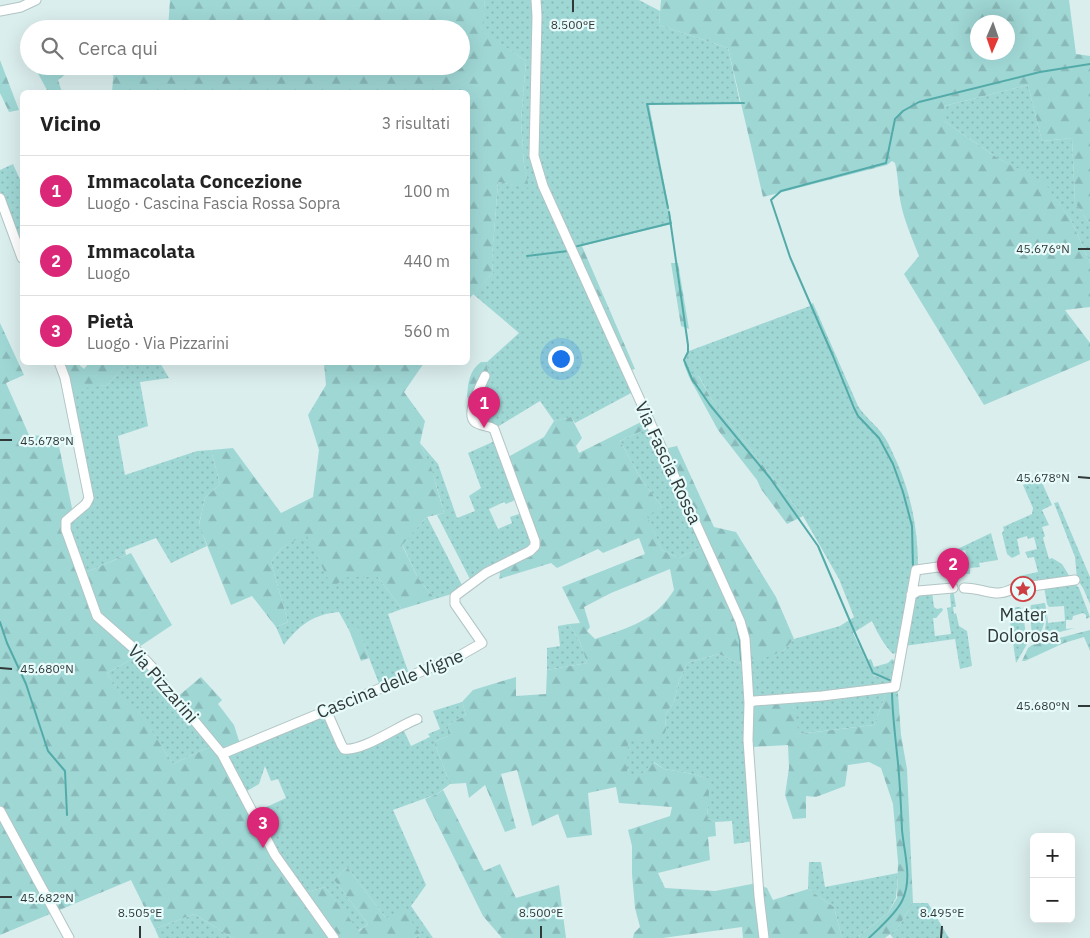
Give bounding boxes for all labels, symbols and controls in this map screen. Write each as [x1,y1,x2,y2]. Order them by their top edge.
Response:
north arrow [970,15,1015,60]
text: 8.500°E [551,17,595,32]
search box [20,20,470,75]
icon: search [38,34,66,62]
text: Cerca qui [78,36,158,60]
text: Vicino [40,109,101,137]
text: 3 risultati [382,113,450,133]
text: Immacolata Concezione [87,169,302,193]
text: 1 [51,181,61,201]
text: 100 m [403,181,450,201]
text: Luogo · Cascina Fascia Rossa Sopra [87,193,340,213]
text: Immacolata [87,239,195,263]
text: 45.676°N [1016,241,1070,256]
text: 2 [51,251,61,271]
text: 440 m [403,251,450,271]
text: Luogo [87,263,130,283]
text: Pietà [87,309,134,333]
text: 3 [51,321,61,341]
text: 560 m [403,321,450,341]
text: Luogo · Via Pizzarini [87,333,229,353]
your location [548,346,574,372]
pin: 1 [468,387,500,428]
street label: Via Fascia Rossa [630,398,707,528]
text: 45.678°N [20,433,74,448]
text: 45.678°N [1016,470,1070,485]
pin: 2 [937,548,969,589]
place icon: Mater Dolorosa [1010,576,1036,602]
place label: Mater Dolorosa [987,603,1059,647]
street label: Via Pizzarini [123,640,204,728]
street label: Cascina delle Vigne [313,644,467,723]
text: 45.680°N [20,661,74,676]
text: 45.680°N [1016,698,1070,713]
pin: 3 [247,807,279,848]
map controls [1030,833,1075,923]
button: + [1030,833,1075,878]
button: − [1030,878,1075,923]
text: 45.682°N [20,890,74,905]
text: 8.505°E [118,905,162,920]
text: 8.500°E [519,905,563,920]
text: 8.495°E [920,905,964,920]

